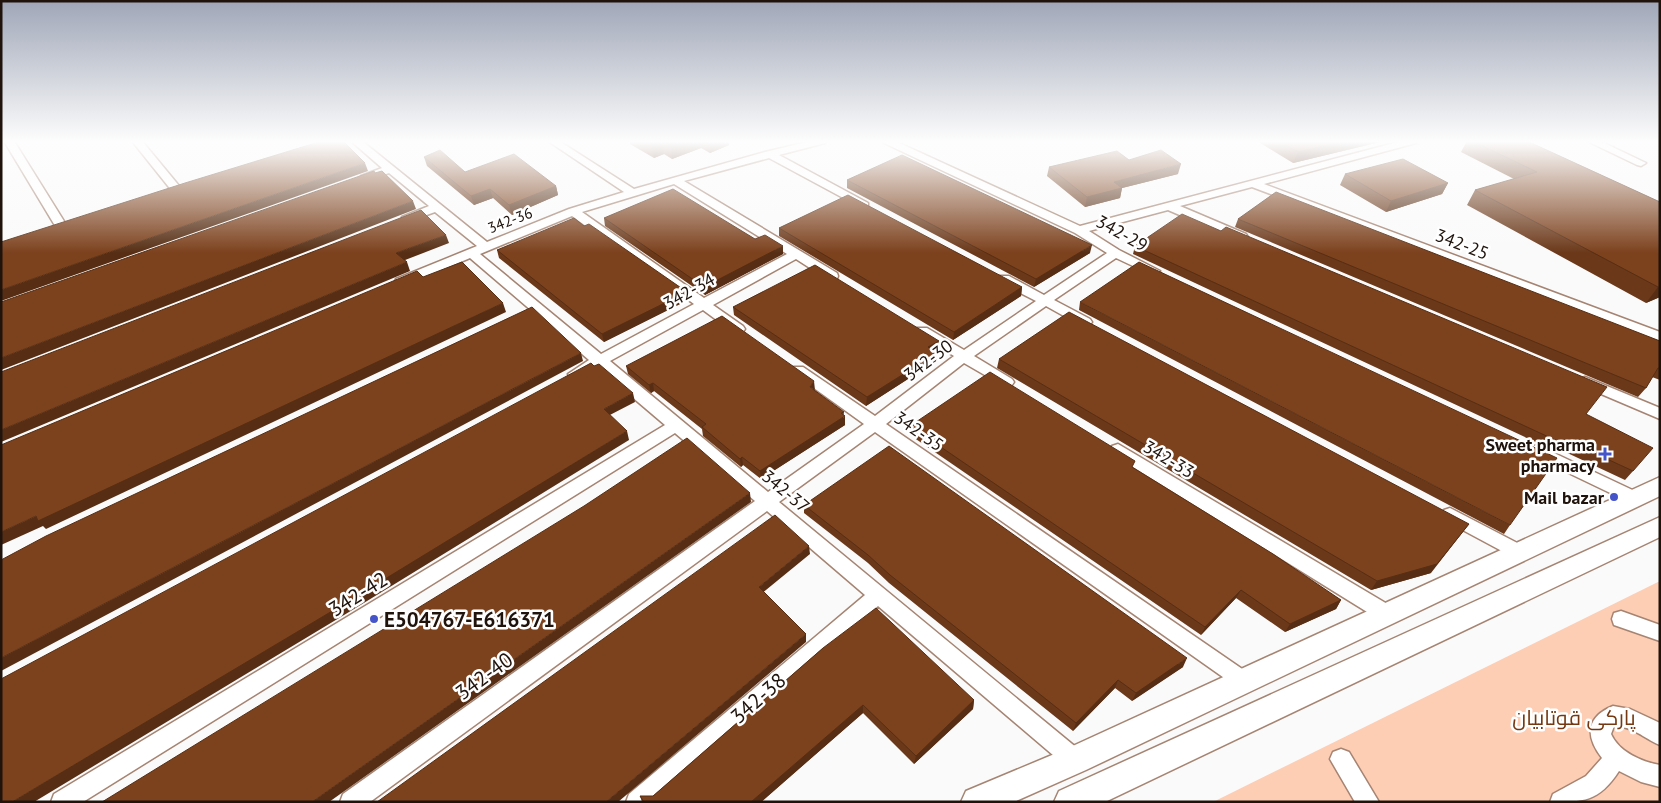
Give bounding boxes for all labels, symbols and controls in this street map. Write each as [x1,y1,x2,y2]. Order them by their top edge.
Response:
street label: 342-36 [485,203,535,237]
street label: 342-29 [1092,209,1152,257]
street label: 342-25 [1432,223,1492,265]
street label: 342-34 [659,267,719,315]
street label: 342-30 [899,334,957,386]
street label: 342-35 [890,406,948,456]
place label: Sweet pharma pharmacy [1485,433,1595,477]
street label: 342-33 [1139,435,1199,483]
marker: Sweet pharma pharmacy [1599,448,1611,460]
street label: 342-37 [757,464,815,518]
place label: Mail bazar [1524,486,1605,509]
marker: Mail bazar [1608,491,1620,503]
street label: 342-42 [323,565,393,623]
place label: E504767-E616371 [384,606,555,633]
marker: E504767-E616371 [368,613,380,625]
street label: 342-40 [450,646,518,706]
street label: 342-38 [725,667,791,729]
park label: پارکی قوتابیان [1512,704,1636,732]

